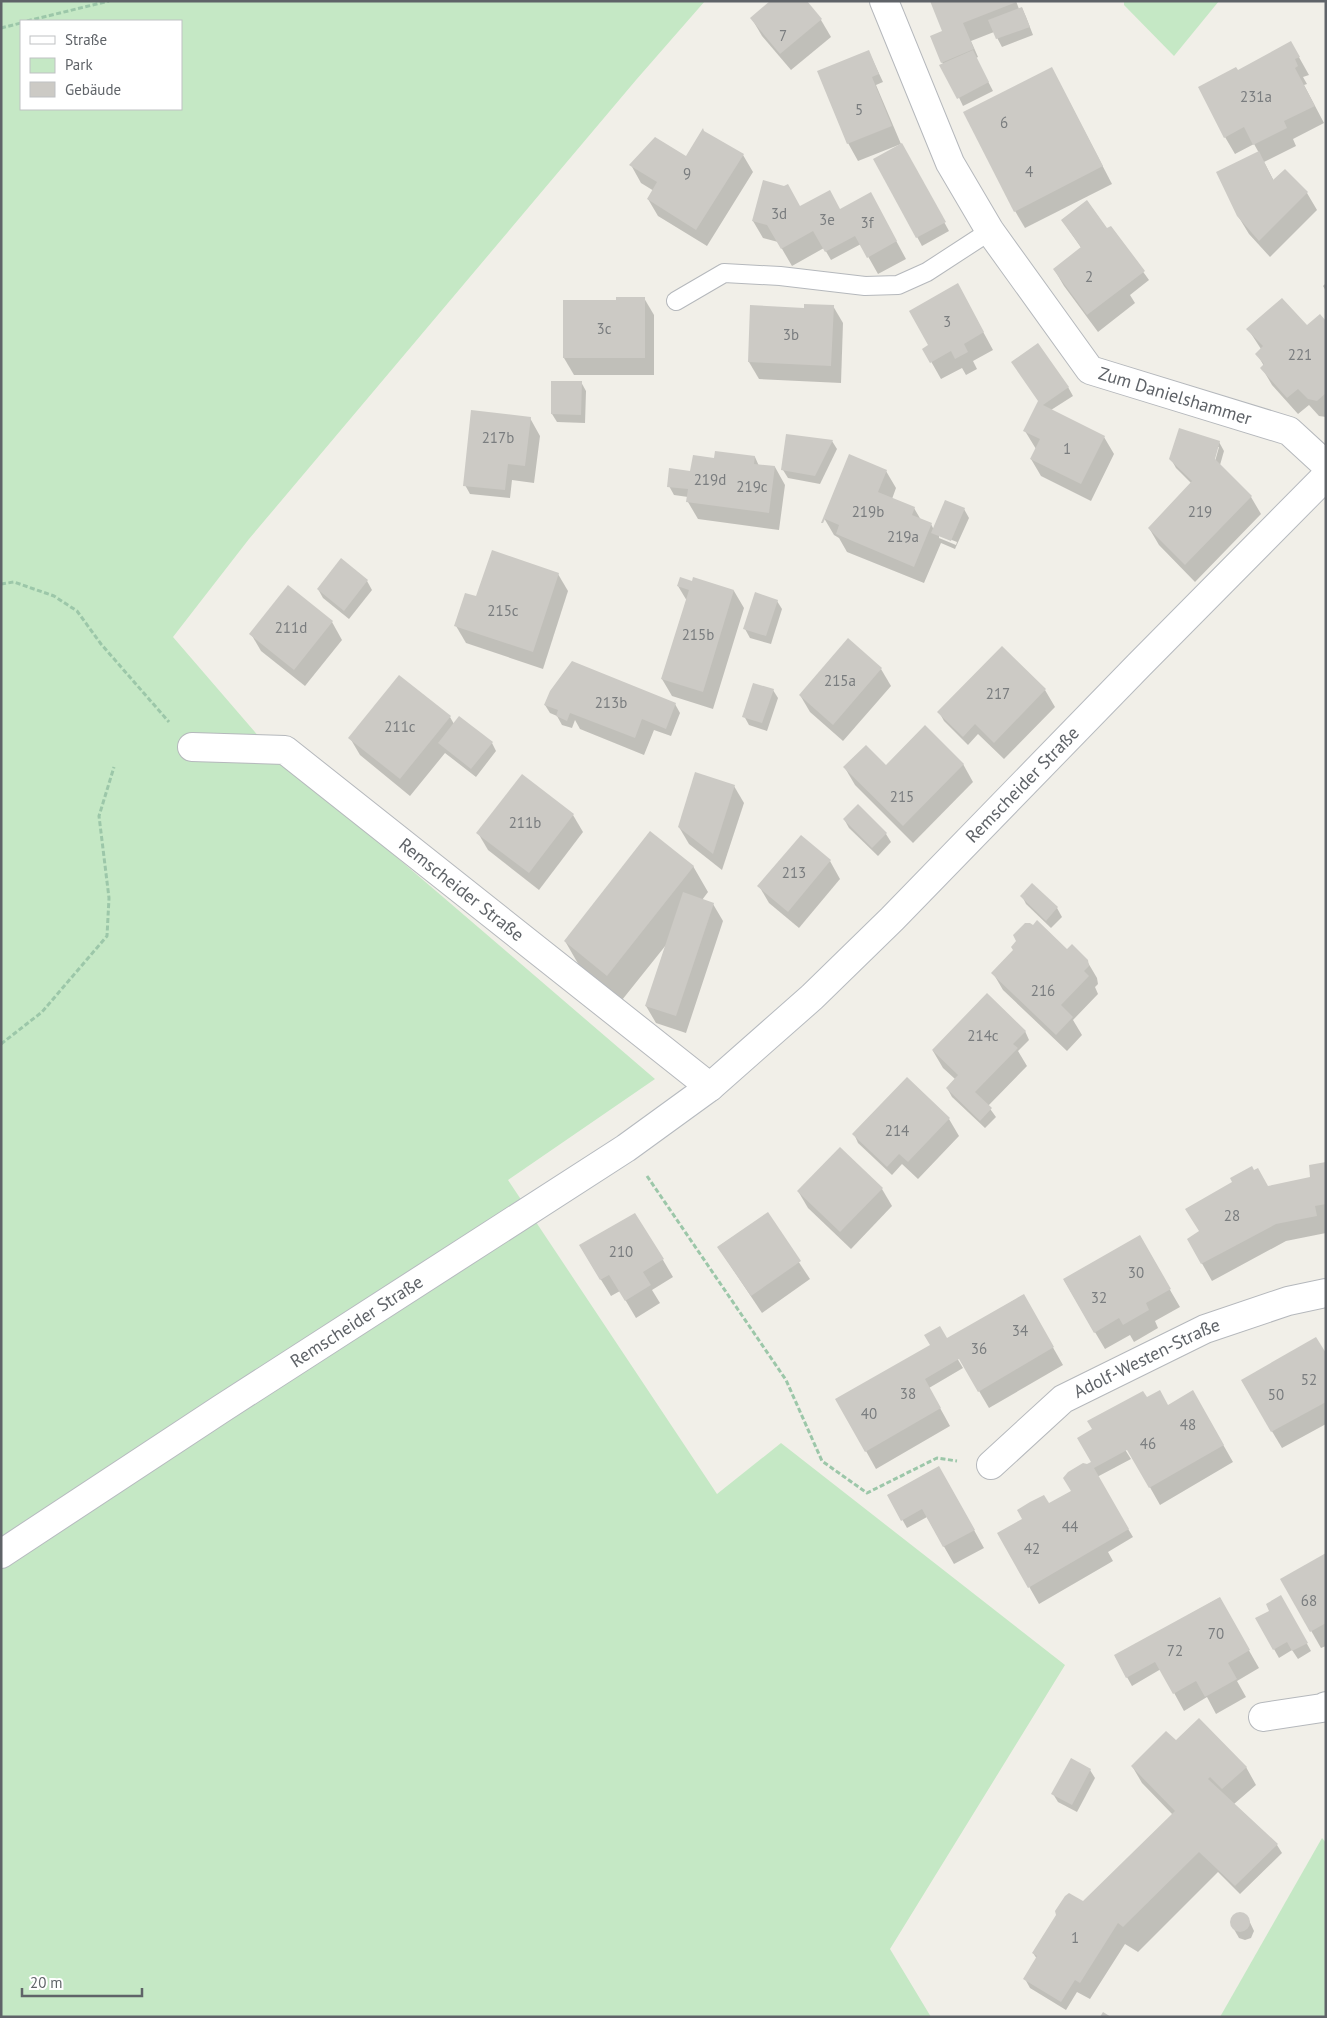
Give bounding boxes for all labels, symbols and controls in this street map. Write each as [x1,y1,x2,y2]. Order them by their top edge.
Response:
legend [20,20,182,110]
house number: 7 [779,26,787,45]
text: Straße [65,30,107,49]
text: Park [65,55,93,74]
text: Gebäude [65,80,121,99]
house number: 231a [1240,87,1272,106]
house number: 5 [855,100,863,119]
house number: 6 [1000,113,1008,132]
house number: 4 [1025,162,1033,181]
house number: 9 [683,164,691,183]
house number: 3d [771,204,787,223]
house number: 3e [819,210,835,229]
house number: 3f [861,213,875,232]
house number: 2 [1085,267,1093,286]
house number: 3 [943,312,951,331]
house number: 3c [597,319,612,338]
house number: 3b [783,325,799,344]
house number: 221 [1288,345,1312,364]
street label: Zum Danielshammer [1096,361,1255,430]
house number: 217b [482,428,514,447]
house number: 1 [1063,439,1071,458]
house number: 219d [694,470,726,489]
house number: 219c [736,477,768,496]
house number: 219b [852,502,884,521]
house number: 219 [1188,502,1212,521]
house number: 219a [887,527,919,546]
house number: 215c [487,601,519,620]
house number: 211d [275,618,307,637]
house number: 215b [682,625,714,644]
house number: 215a [824,671,856,690]
house number: 217 [986,684,1010,703]
house number: 213b [595,693,627,712]
house number: 211c [384,717,416,736]
street label: Remscheider Straße [960,721,1084,848]
house number: 215 [890,787,914,806]
house number: 211b [509,813,541,832]
street label: Remscheider Straße [394,833,529,946]
house number: 213 [782,863,806,882]
house number: 216 [1031,981,1055,1000]
house number: 214c [967,1026,999,1045]
house number: 214 [885,1121,909,1140]
house number: 28 [1224,1206,1240,1225]
house number: 210 [609,1242,633,1261]
house number: 30 [1128,1263,1144,1282]
street label: Remscheider Straße [286,1270,427,1372]
house number: 32 [1091,1288,1107,1307]
street label: Adolf-Westen-Straße [1070,1313,1223,1403]
house number: 34 [1012,1321,1028,1340]
house number: 36 [971,1339,987,1358]
house number: 52 [1301,1370,1317,1389]
house number: 38 [900,1384,916,1403]
house number: 50 [1268,1385,1284,1404]
house number: 40 [861,1404,877,1423]
house number: 48 [1180,1415,1196,1434]
house number: 46 [1140,1434,1156,1453]
house number: 44 [1062,1517,1078,1536]
house number: 42 [1024,1539,1040,1558]
house number: 68 [1301,1591,1317,1610]
house number: 70 [1208,1624,1224,1643]
house number: 72 [1167,1641,1183,1660]
house number: 1 [1071,1928,1079,1947]
scale bar [22,1966,142,1998]
text: 20 m [30,1973,63,1992]

